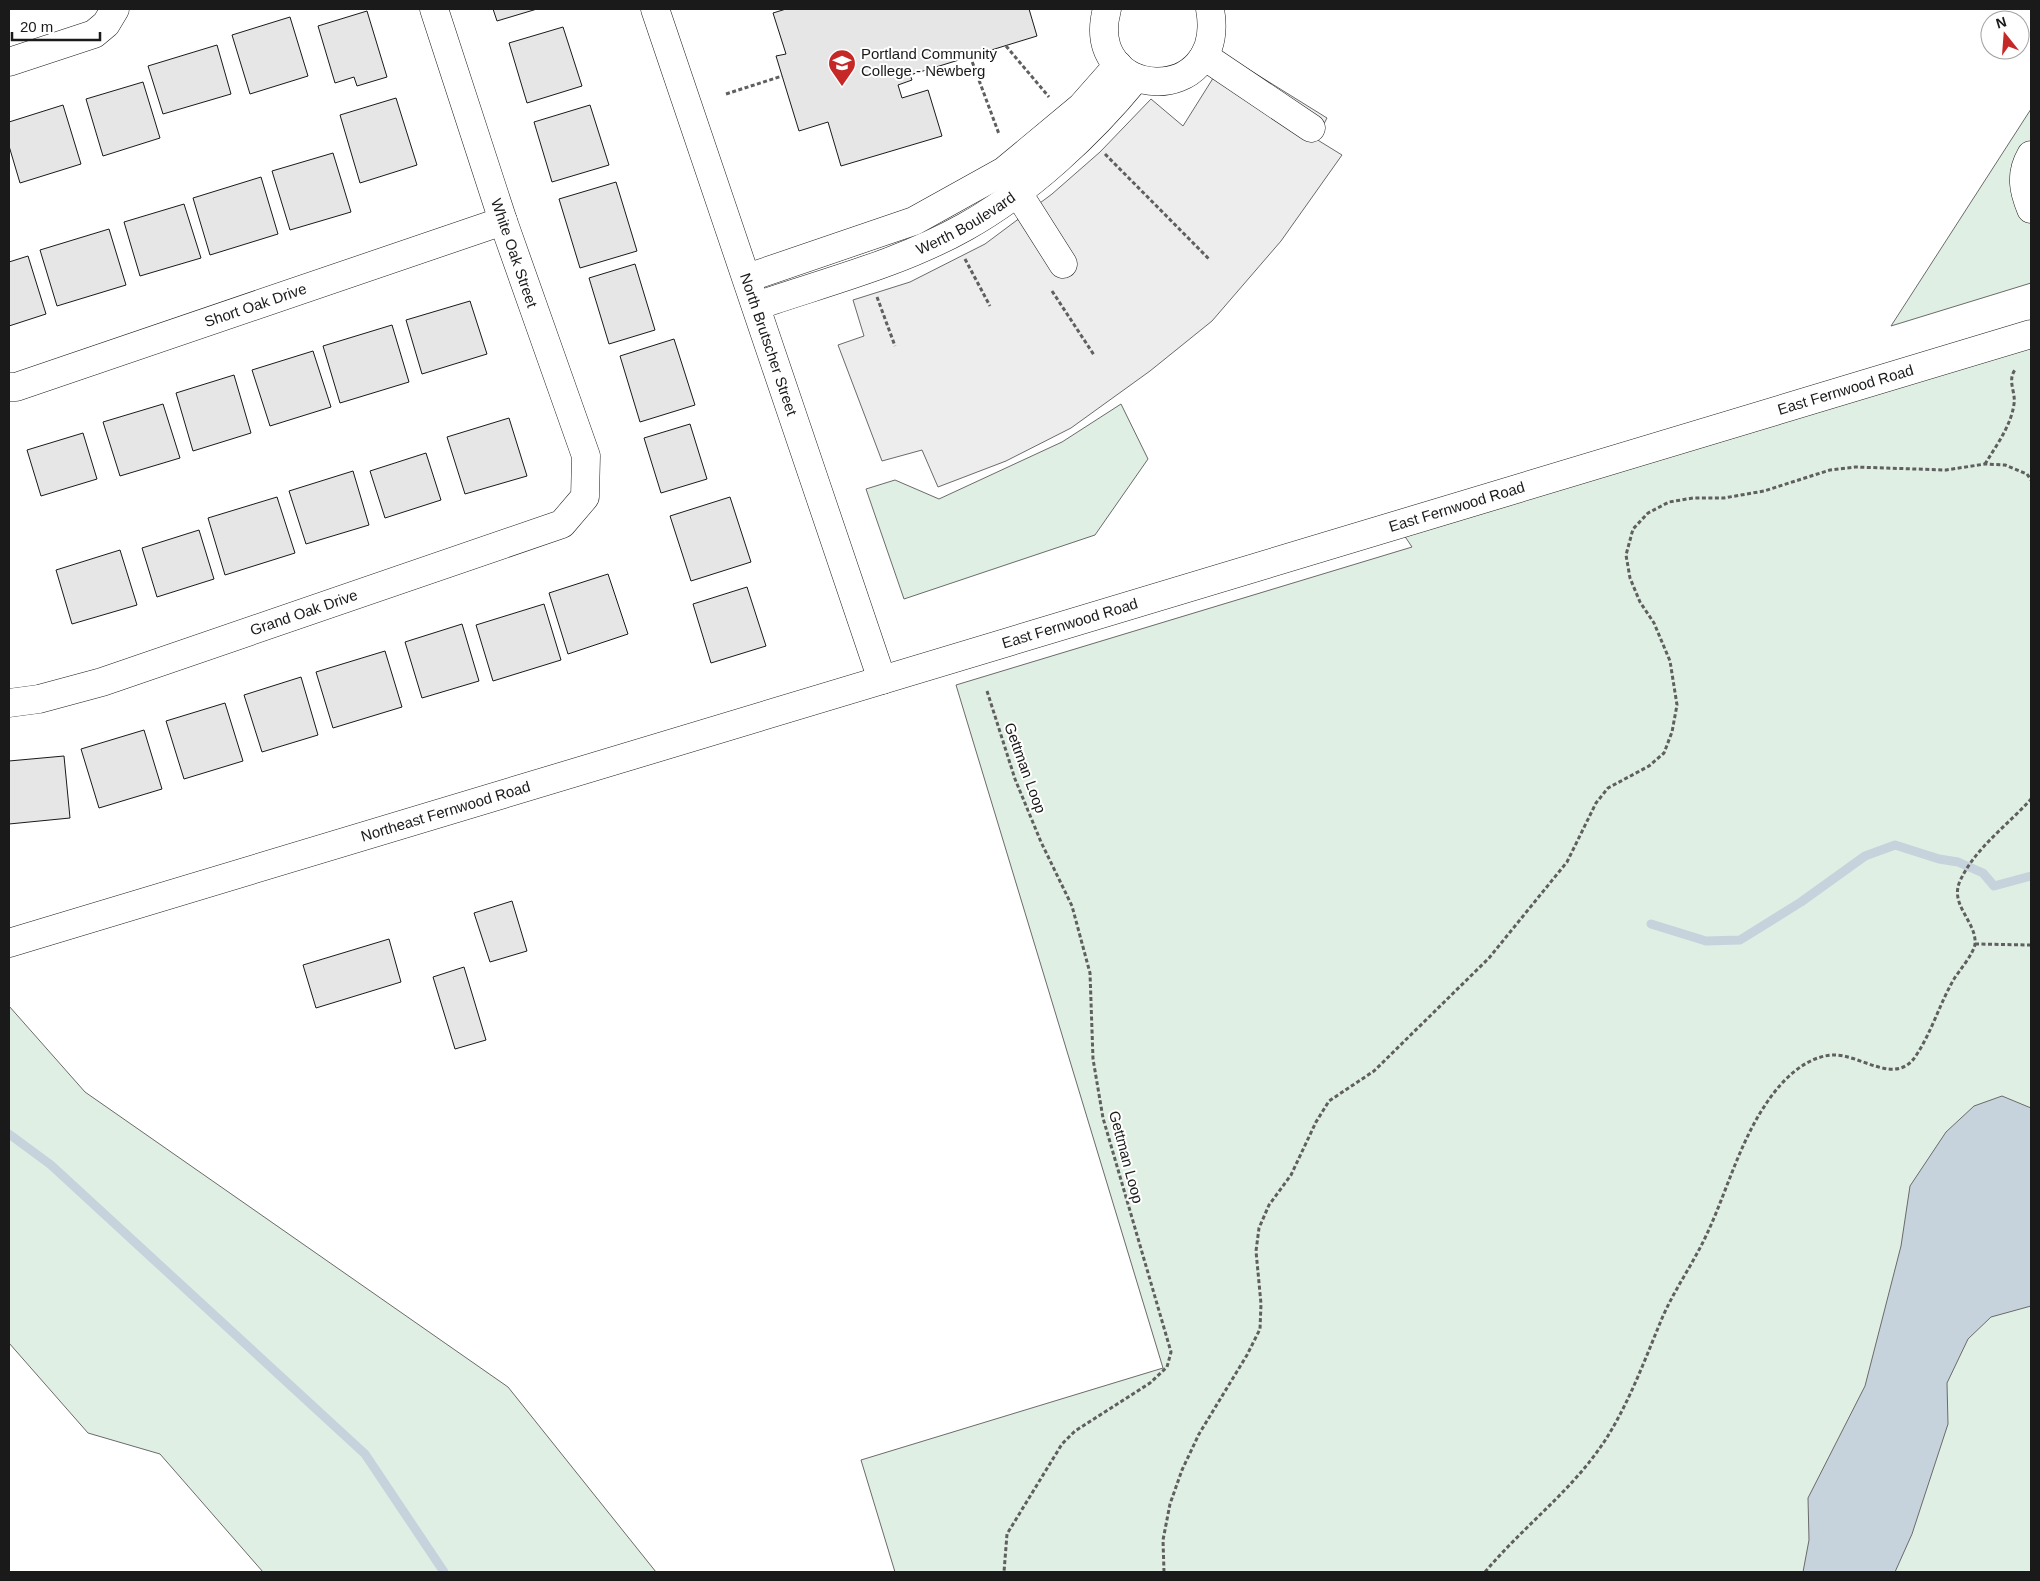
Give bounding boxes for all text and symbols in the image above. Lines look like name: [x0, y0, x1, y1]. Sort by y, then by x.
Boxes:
scale bar: [12, 10, 100, 42]
north arrow: [1980, 10, 2030, 60]
text: N: [1994, 13, 2008, 32]
text: 20 m: [20, 18, 53, 35]
place label: Portland Community College - Newberg: [861, 45, 997, 79]
school or university icon: Portland Community College - Newberg: [827, 48, 857, 87]
street label: Werth Boulevard: [913, 188, 1018, 258]
street label: White Oak Street: [488, 196, 541, 310]
street label: North Brutscher Street: [737, 271, 801, 418]
street label: Short Oak Drive: [202, 280, 309, 330]
street label: East Fernwood Road: [1775, 361, 1915, 418]
street label: East Fernwood Road: [1387, 478, 1527, 535]
street label: Grand Oak Drive: [248, 586, 360, 639]
street label: East Fernwood Road: [1000, 595, 1140, 651]
street label: Gettman Loop: [1001, 720, 1050, 815]
street label: Northeast Fernwood Road: [359, 777, 532, 845]
street label: Gettman Loop: [1106, 1109, 1147, 1205]

